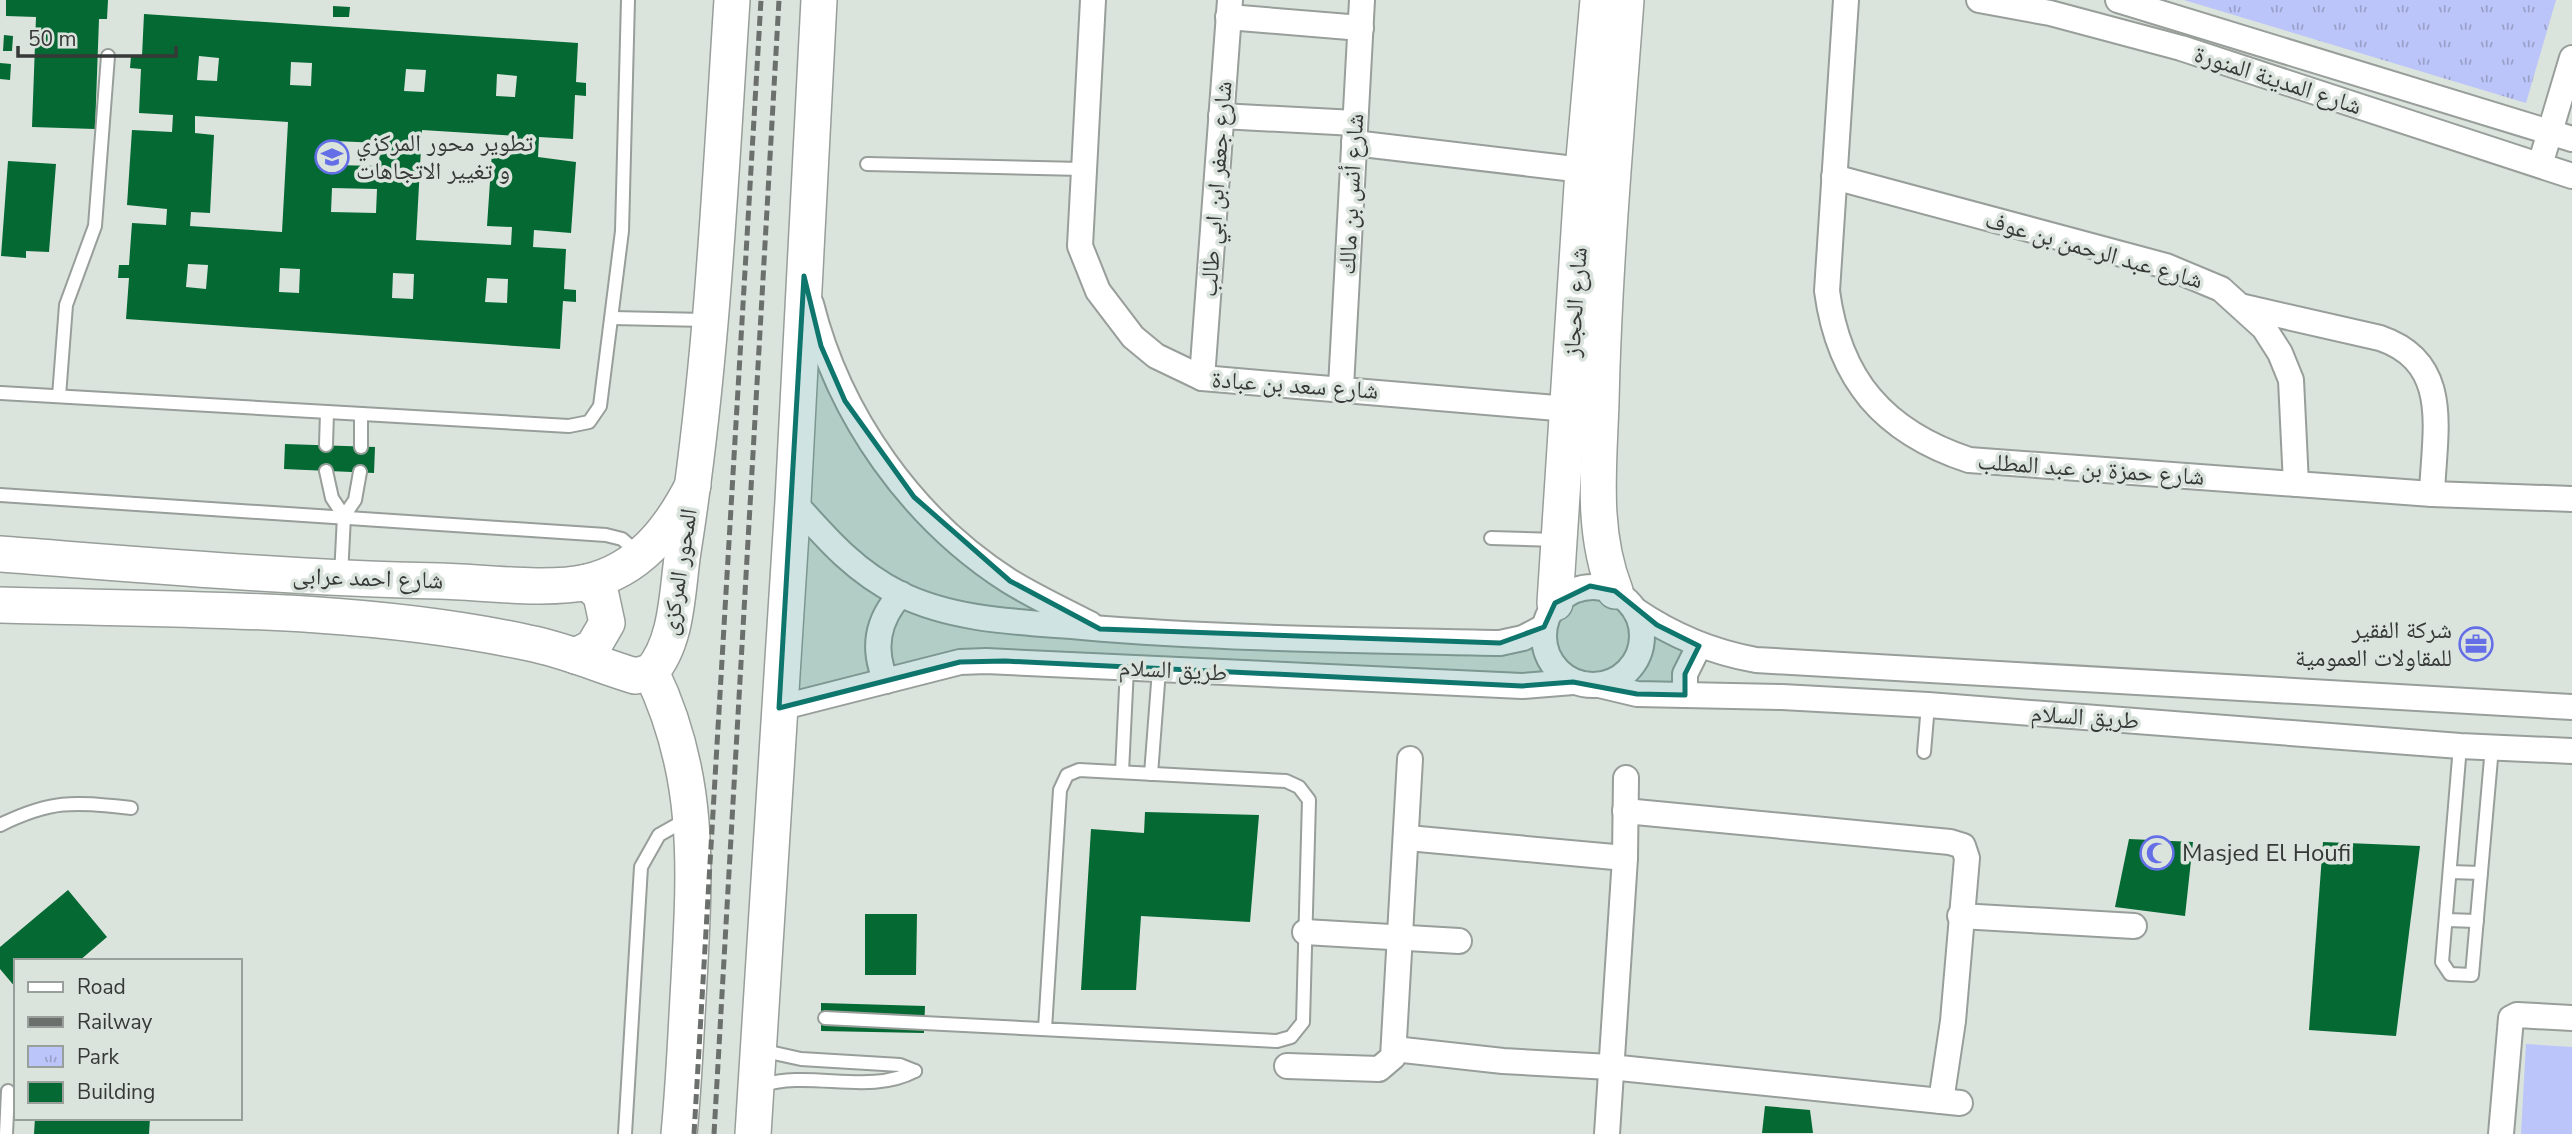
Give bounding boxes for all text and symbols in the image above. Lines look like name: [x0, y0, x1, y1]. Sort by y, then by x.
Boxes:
scale bar: [18, 14, 175, 58]
text: 50 m: [28, 25, 77, 53]
street label: شارع المدينة المنورة: [2190, 38, 2366, 122]
street label: شارع جعفر ابن ابي طالب: [1192, 80, 1243, 298]
street label: شارع أنس بن مالك: [1331, 113, 1371, 275]
place label: تطوير محور المركزي و تغيير الاتجاهات: [356, 127, 533, 187]
school or university icon: تطوير محور المركزي و تغيير الاتجاهات: [313, 138, 351, 176]
street label: شارع عبد الرحمن بن عوف: [1982, 204, 2206, 296]
street label: شارع الحجاز: [1555, 246, 1595, 359]
street label: شارع سعد بن عبادة: [1211, 363, 1379, 407]
street label: شارع حمزة بن عبد المطلب: [1976, 445, 2206, 493]
street label: المحور المركزى: [653, 506, 705, 638]
street label: شارع احمد عرابى: [292, 559, 444, 597]
place label: شركة الفقير للمقاولات العمومية: [2295, 614, 2452, 674]
office icon: شركة الفقير للمقاولات العمومية: [2457, 625, 2495, 663]
street label: طريق السلام: [1118, 651, 1228, 689]
street label: طريق السلام: [2030, 697, 2140, 737]
mosque icon: Masjed El Houfi: [2138, 834, 2176, 872]
place label: Masjed El Houfi: [2182, 837, 2351, 869]
legend: [14, 959, 242, 1120]
text: Road: [77, 973, 126, 1001]
text: Railway: [77, 1008, 152, 1036]
text: Park: [77, 1043, 119, 1071]
text: Building: [77, 1078, 155, 1106]

